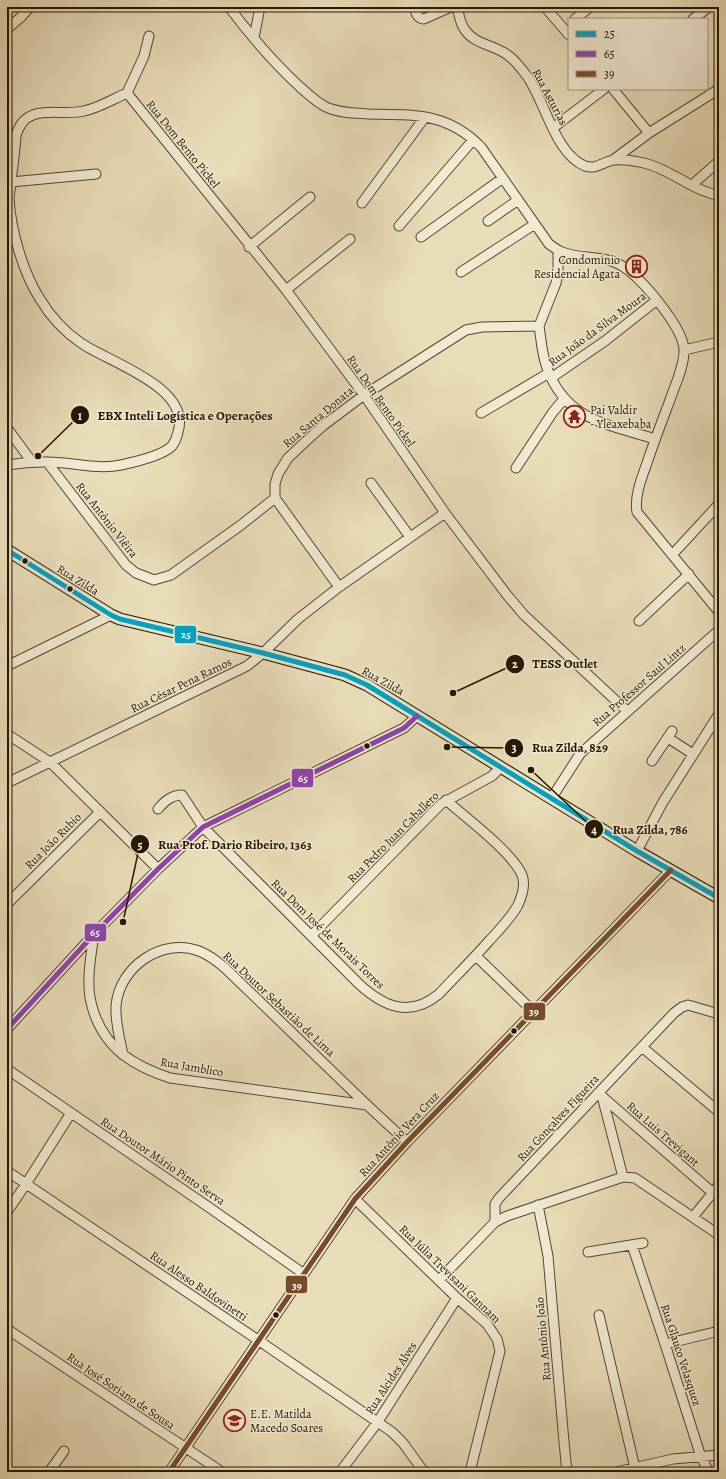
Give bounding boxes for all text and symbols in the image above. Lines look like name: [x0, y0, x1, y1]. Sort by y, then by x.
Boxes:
legend: [568, 18, 708, 90]
text: 25: [604, 26, 615, 42]
text: 65: [604, 46, 615, 62]
street label: Rua Asturias: [528, 66, 572, 128]
text: 39: [604, 66, 614, 82]
street label: Rua Dom Bento Pickel: [143, 97, 223, 191]
place label: Condomínio Residencial Agata: [534, 252, 620, 282]
building icon: Condomínio Residencial Agata: [623, 254, 649, 280]
street label: Rua João da Silva Moura: [545, 288, 649, 370]
street label: Rua Dom Bento Pickel: [343, 352, 419, 450]
street label: Rua Santa Donata: [279, 382, 357, 451]
place label: Pai Valdir - Yleaxebaba: [590, 402, 652, 432]
callout: EBX Inteli Logística e Operações: [70, 403, 281, 428]
temple icon: Pai Valdir - Yleaxebaba: [562, 404, 588, 430]
text: EBX Inteli Logística e Operações: [98, 407, 272, 424]
text: 1: [78, 408, 83, 424]
street label: Rua Antônio Viêira: [72, 479, 142, 562]
unlabelled marker: [20, 556, 30, 566]
street label: Rua Zilda: [54, 561, 102, 599]
unlabelled marker: [65, 584, 75, 594]
line badge: 25: [174, 625, 197, 644]
text: 25: [181, 627, 191, 642]
street label: Rua Professor Saul Lintz: [589, 640, 689, 730]
callout: TESS Outlet: [505, 651, 606, 676]
street label: Rua César Pena Ramos: [128, 653, 235, 717]
text: TESS Outlet: [532, 655, 598, 672]
text: 2: [512, 656, 518, 672]
street label: Rua Zilda: [359, 663, 408, 699]
callout: Rua Zilda, 829: [504, 735, 616, 760]
text: Rua Zilda, 829: [532, 739, 608, 756]
text: 3: [511, 740, 517, 756]
unlabelled marker: [362, 741, 372, 751]
line badge: 65: [291, 768, 314, 788]
text: 65: [298, 771, 308, 786]
street label: Rua Pedro Juan Caballero: [344, 788, 442, 886]
street label: Rua João Rubio: [21, 809, 85, 873]
callout: Rua Zilda, 786: [584, 817, 696, 842]
text: Rua Zilda, 786: [612, 821, 688, 838]
text: 4: [591, 822, 597, 838]
callout: Rua Prof. Dario Ribeiro, 1363: [130, 832, 320, 857]
text: Rua Prof. Dario Ribeiro, 1363: [158, 836, 312, 853]
text: 5: [137, 837, 143, 853]
street label: Rua Dom José de Morais Torres: [268, 875, 388, 993]
line badge: 65: [84, 923, 107, 942]
text: 65: [90, 925, 100, 940]
street label: Rua Doutor Sebastião de Lima: [220, 948, 339, 1061]
line badge: 39: [523, 1002, 546, 1021]
text: 39: [529, 1004, 539, 1019]
unlabelled marker: [509, 1026, 519, 1036]
street label: Rua Jamblico: [159, 1054, 225, 1080]
street label: Rua Gonçalves Figueira: [513, 1071, 603, 1165]
street label: Rua Antônio Vera Cruz: [355, 1088, 443, 1180]
street label: Rua Luis Trevigant: [623, 1098, 703, 1170]
street label: Rua Doutor Mário Pinto Serva: [98, 1113, 229, 1209]
street label: Rua Júlia Trevisani Gannam: [396, 1221, 504, 1327]
street label: Rua Alesso Baldovinetti: [147, 1247, 251, 1325]
line badge: 39: [285, 1275, 308, 1294]
text: 39: [292, 1278, 302, 1293]
street label: Rua Antônio João: [531, 1296, 555, 1382]
street label: Rua Glauco Velasquez: [657, 1302, 705, 1408]
unlabelled marker: [271, 1310, 281, 1320]
street label: Rua Alcides Alves: [362, 1338, 421, 1417]
street label: Rua José Soriano de Sousa: [64, 1349, 179, 1433]
place label: E.E. Matilda Macedo Soares: [250, 1406, 323, 1436]
school or university icon: E.E. Matilda Macedo Soares: [221, 1408, 247, 1434]

